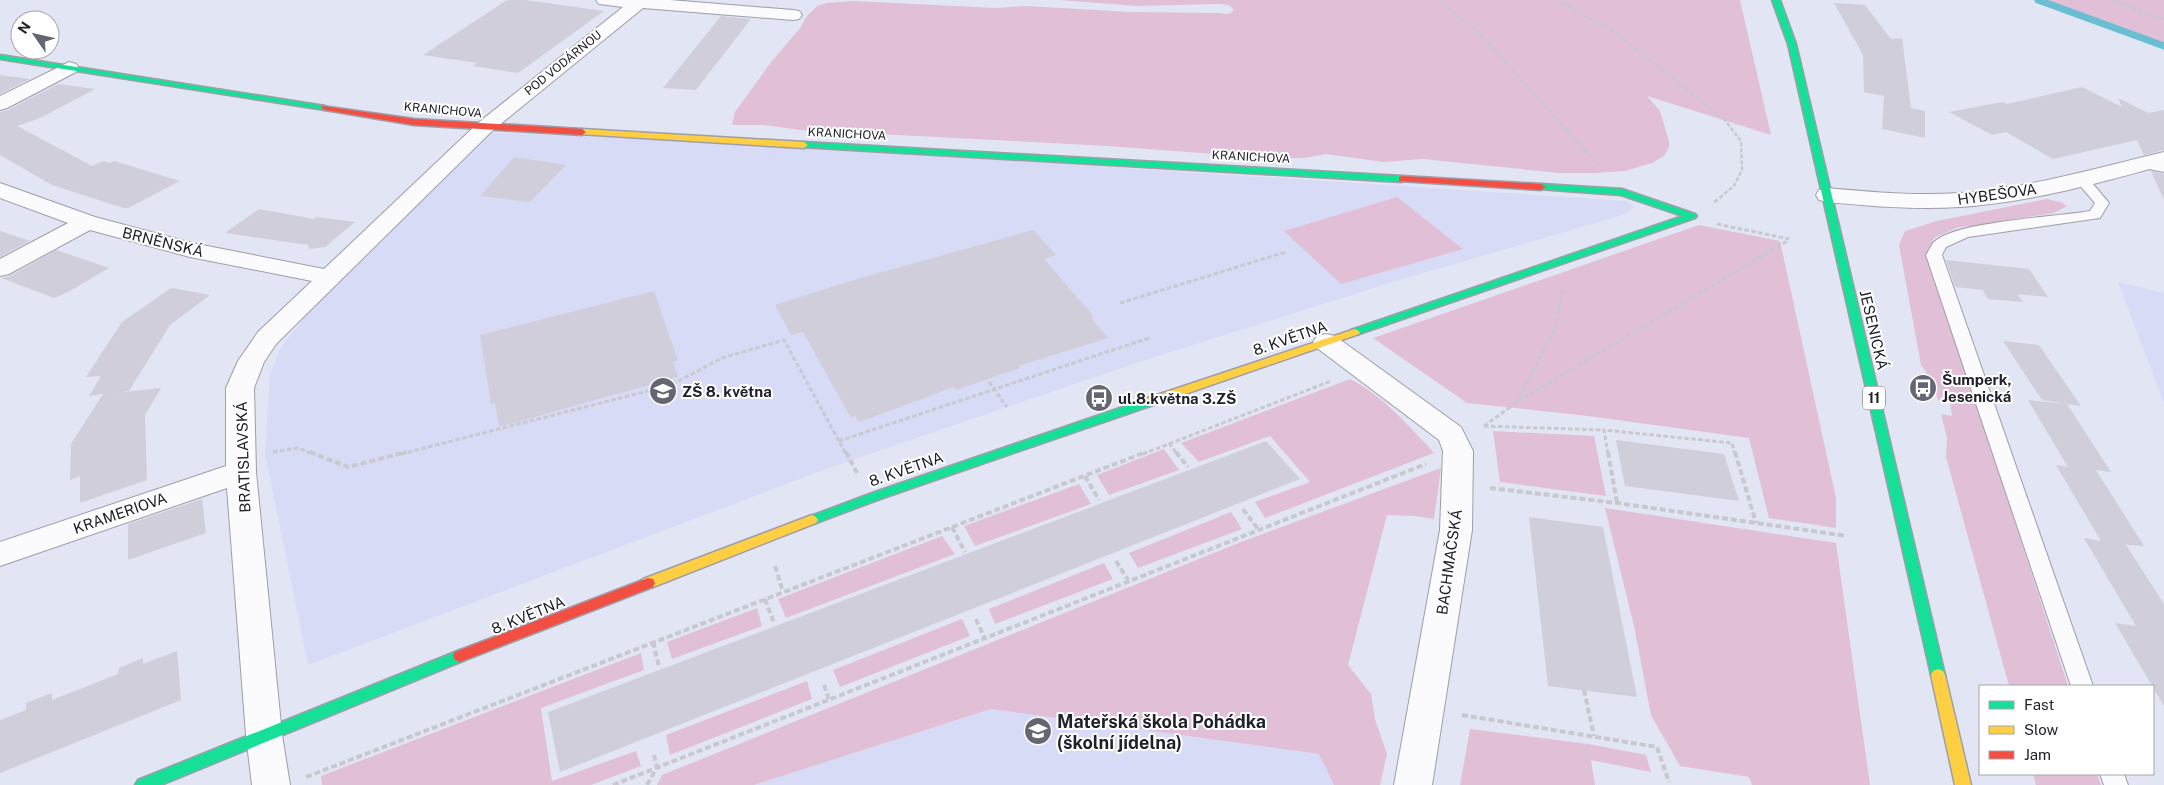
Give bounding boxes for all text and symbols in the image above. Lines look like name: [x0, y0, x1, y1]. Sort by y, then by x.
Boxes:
north arrow: [10, 10, 60, 60]
text: N: [15, 19, 34, 37]
street label: POD VODÁRNOU: [522, 28, 604, 98]
street label: KRANICHOVA: [403, 100, 483, 120]
street label: KRANICHOVA: [807, 125, 887, 143]
street label: KRANICHOVA: [1211, 148, 1291, 166]
street label: HYBEŠOVA: [1956, 180, 2038, 208]
street label: BRNĚNSKÁ: [120, 224, 206, 260]
street label: JESENICKÁ: [1857, 288, 1892, 372]
street label: 8. KVĚTNA: [1251, 317, 1330, 359]
place label: Šumperk, Jesenická: [1942, 371, 2012, 405]
bus stop icon: Šumperk, Jesenická: [1908, 373, 1938, 403]
school or university icon: ZŠ 8. května: [648, 376, 678, 406]
place label: ZŠ 8. května: [682, 383, 772, 400]
bus stop icon: ul.8.května 3.ZŠ: [1084, 383, 1114, 413]
road number: 11: [1863, 386, 1885, 409]
place label: ul.8.května 3.ZŠ: [1118, 390, 1237, 407]
street label: BRATISLAVSKÁ: [233, 401, 253, 513]
street label: 8. KVĚTNA: [867, 448, 946, 490]
street label: KRAMERIOVA: [71, 489, 169, 537]
street label: BACHMAČSKÁ: [1433, 508, 1465, 616]
street label: 8. KVĚTNA: [489, 592, 567, 637]
legend: [1979, 685, 2154, 775]
text: Fast: [2024, 696, 2054, 713]
place label: Mateřská škola Pohádka (školní jídelna): [1057, 711, 1266, 753]
school or university icon: Mateřská škola Pohádka (školní jídelna): [1023, 716, 1053, 746]
text: Slow: [2024, 721, 2059, 738]
text: Jam: [2024, 746, 2051, 763]

